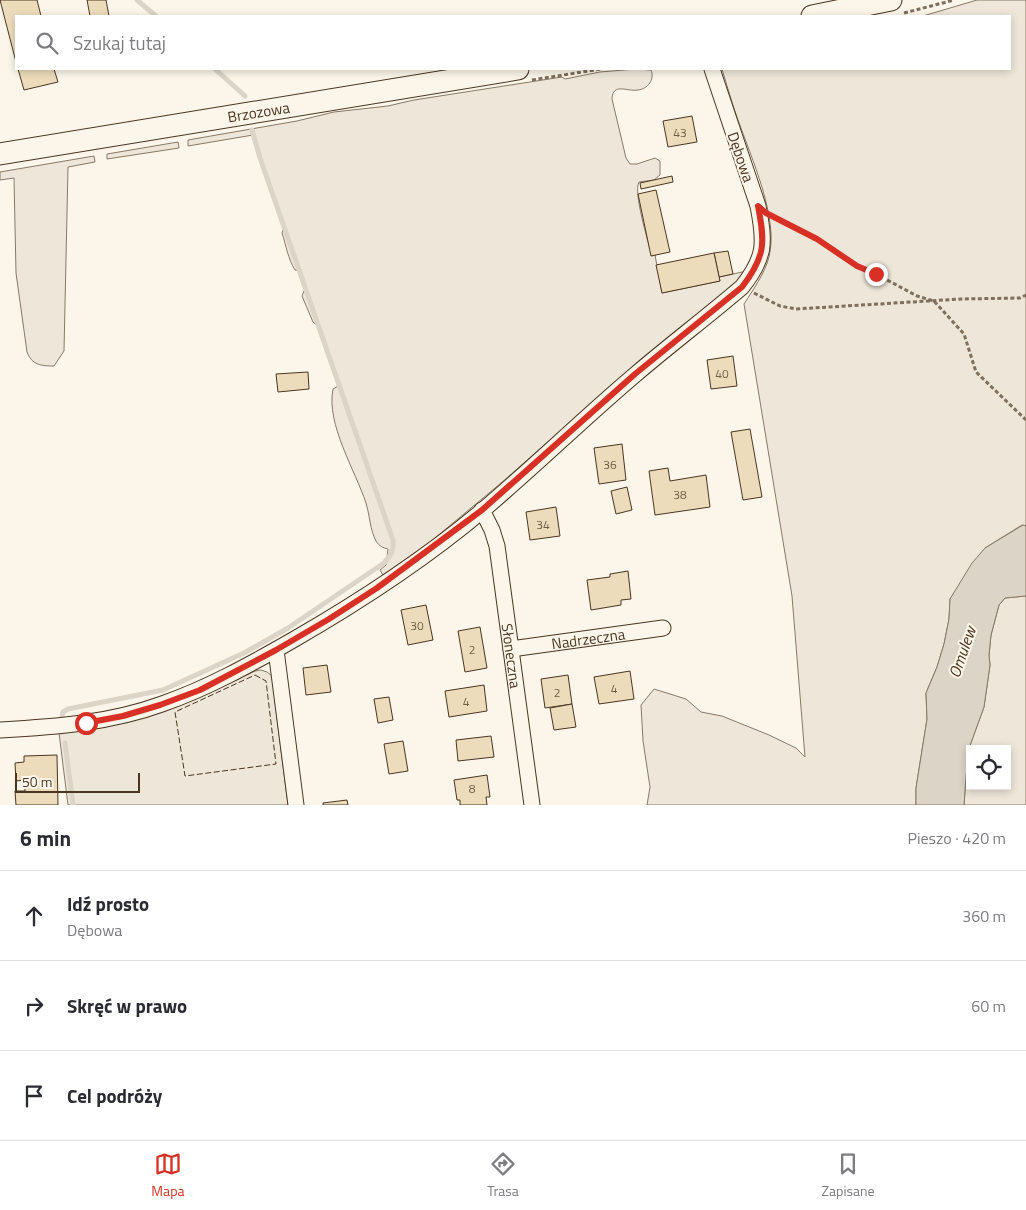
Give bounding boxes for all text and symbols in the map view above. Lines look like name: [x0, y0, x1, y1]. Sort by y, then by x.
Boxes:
search box: [15, 15, 1011, 70]
text: Szukaj tutaj: [73, 28, 166, 57]
icon: search: [33, 29, 61, 57]
street label: Brzozowa: [226, 95, 292, 128]
house number: 43: [673, 123, 687, 142]
street label: Dębowa: [722, 129, 760, 186]
route end: [865, 263, 888, 286]
house number: 40: [715, 364, 729, 383]
house number: 36: [603, 455, 617, 474]
house number: 38: [673, 485, 687, 504]
house number: 34: [536, 515, 550, 534]
house number: 30: [410, 616, 424, 635]
water label: Omulew: [942, 621, 983, 681]
street label: Słoneczna: [496, 622, 528, 690]
street label: Nadrzeczna: [550, 622, 627, 655]
house number: 2: [469, 640, 475, 659]
house number: 4: [611, 679, 618, 698]
house number: 2: [554, 683, 560, 702]
house number: 4: [463, 692, 470, 711]
route start: [75, 712, 98, 735]
map controls: [966, 745, 1011, 790]
button: locate: [966, 745, 1011, 790]
scale bar: [15, 770, 140, 793]
text: 50 m: [22, 771, 52, 792]
house number: 8: [469, 779, 476, 798]
text: 6 min: [20, 822, 71, 854]
text: Pieszo · 420 m: [908, 826, 1006, 850]
text: Idź prosto: [67, 889, 149, 918]
icon: ahead: [20, 902, 48, 930]
text: 360 m: [962, 904, 1006, 928]
text: Dębowa: [67, 918, 122, 942]
text: Skręć w prawo: [67, 991, 187, 1020]
icon: right: [20, 992, 48, 1020]
text: 60 m: [971, 994, 1006, 1018]
text: Cel podróży: [67, 1081, 162, 1110]
icon: arrive: [20, 1082, 48, 1110]
tab: Mapa: [151, 1150, 185, 1201]
tab: Trasa: [487, 1150, 519, 1201]
tab: Zapisane: [822, 1150, 875, 1201]

